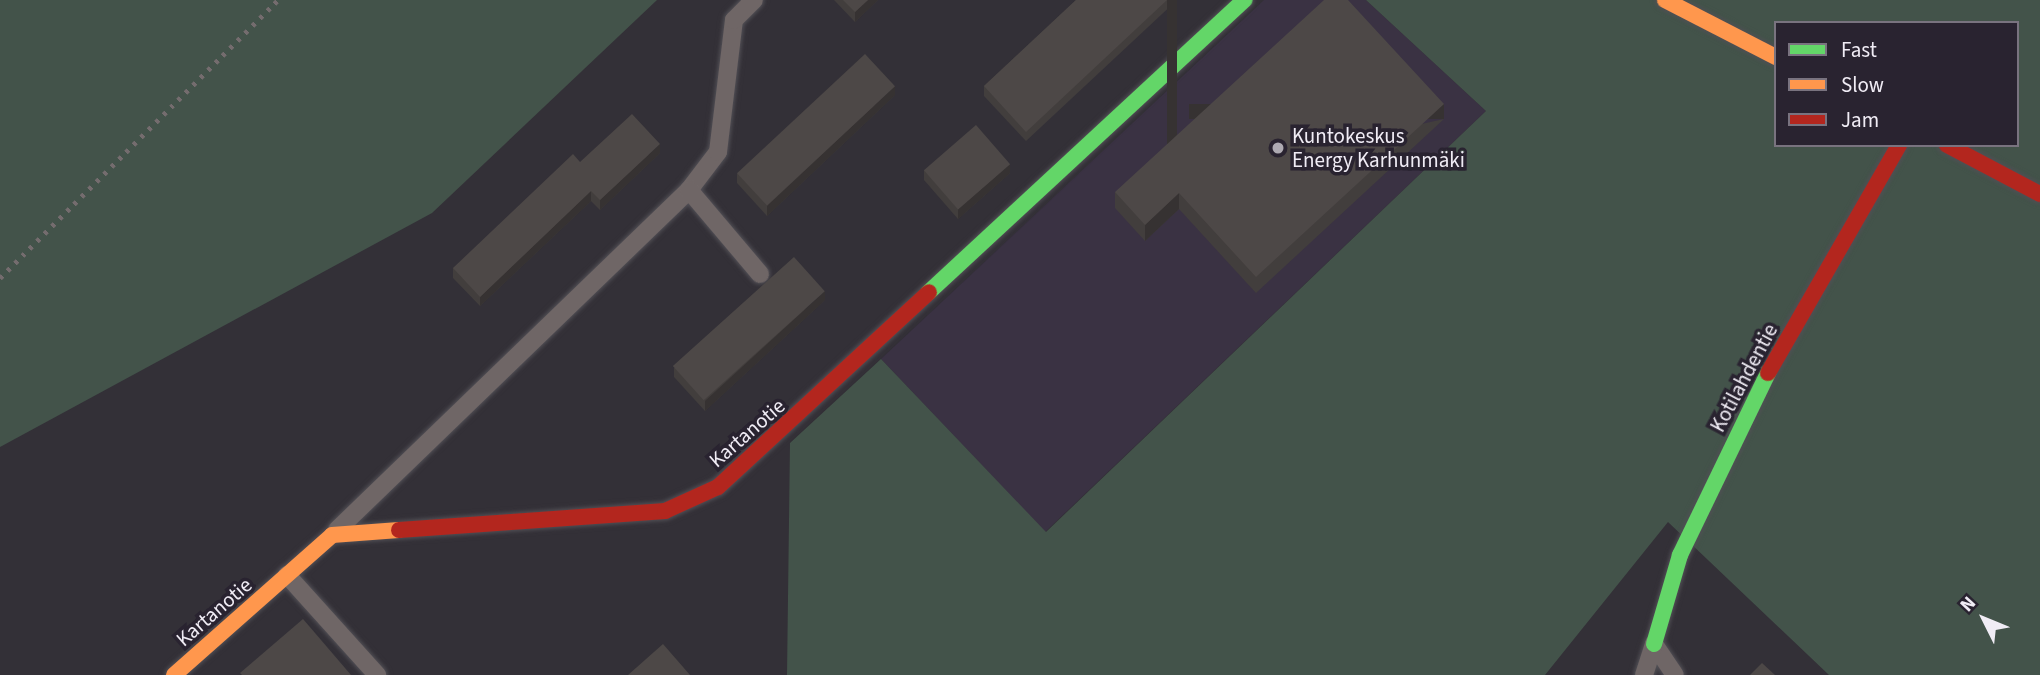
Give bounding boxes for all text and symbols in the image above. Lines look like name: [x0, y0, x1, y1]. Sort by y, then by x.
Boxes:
legend: [1774, 21, 2019, 147]
text: Fast: [1841, 35, 1877, 65]
text: Slow: [1841, 70, 1884, 100]
text: Jam: [1841, 105, 1879, 135]
place label: Kuntokeskus Energy Karhunmäki: [1292, 123, 1465, 173]
marker: Kuntokeskus Energy Karhunmäki: [1270, 140, 1286, 156]
street label: Kotilahdentie: [1705, 320, 1783, 436]
street label: Kartanotie: [704, 393, 790, 473]
street label: Kartanotie: [171, 572, 257, 652]
north arrow: [1949, 584, 2019, 654]
text: N: [1954, 591, 1982, 618]

